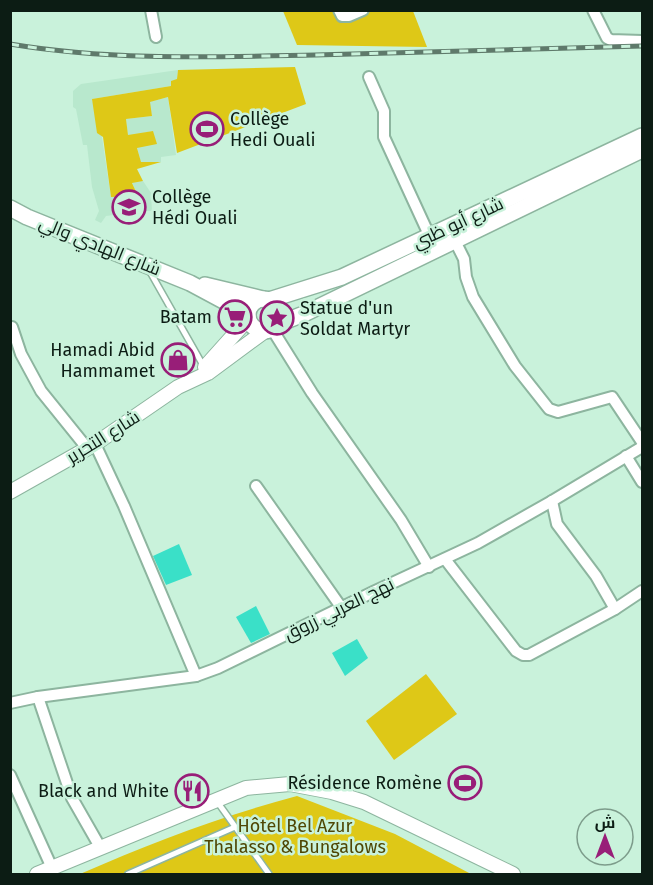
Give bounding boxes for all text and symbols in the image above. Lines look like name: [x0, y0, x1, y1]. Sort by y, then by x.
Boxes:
place label: Collège Hedi Ouali: [230, 108, 316, 151]
sports icon: Collège Hedi Ouali: [189, 111, 225, 147]
place label: Collège Hédi Ouali: [152, 186, 238, 229]
school or university icon: Collège Hédi Ouali: [111, 189, 147, 225]
street label: شارع أبو ظبي: [409, 192, 508, 256]
street label: شارع الهادي والي: [35, 212, 164, 283]
place label: Statue d'un Soldat Martyr: [300, 297, 410, 340]
supermarket icon: Batam: [217, 299, 253, 335]
place icon: Statue d'un Soldat Martyr: [259, 300, 295, 336]
place label: Batam: [160, 306, 212, 328]
place label: Hamadi Abid Hammamet: [50, 339, 155, 382]
shop icon: Hamadi Abid Hammamet: [160, 342, 196, 378]
street label: شارع التحرير: [61, 406, 144, 470]
street label: نهج العربي زروق: [280, 573, 399, 648]
sports icon: Résidence Romène: [447, 765, 483, 801]
place label: Résidence Romène: [287, 772, 442, 794]
restaurant icon: Black and White: [174, 773, 210, 809]
place label: Black and White: [38, 780, 169, 802]
north arrow: [575, 807, 635, 867]
text: ش: [595, 813, 615, 832]
park label: Hôtel Bel Azur Thalasso & Bungalows: [204, 815, 386, 858]

